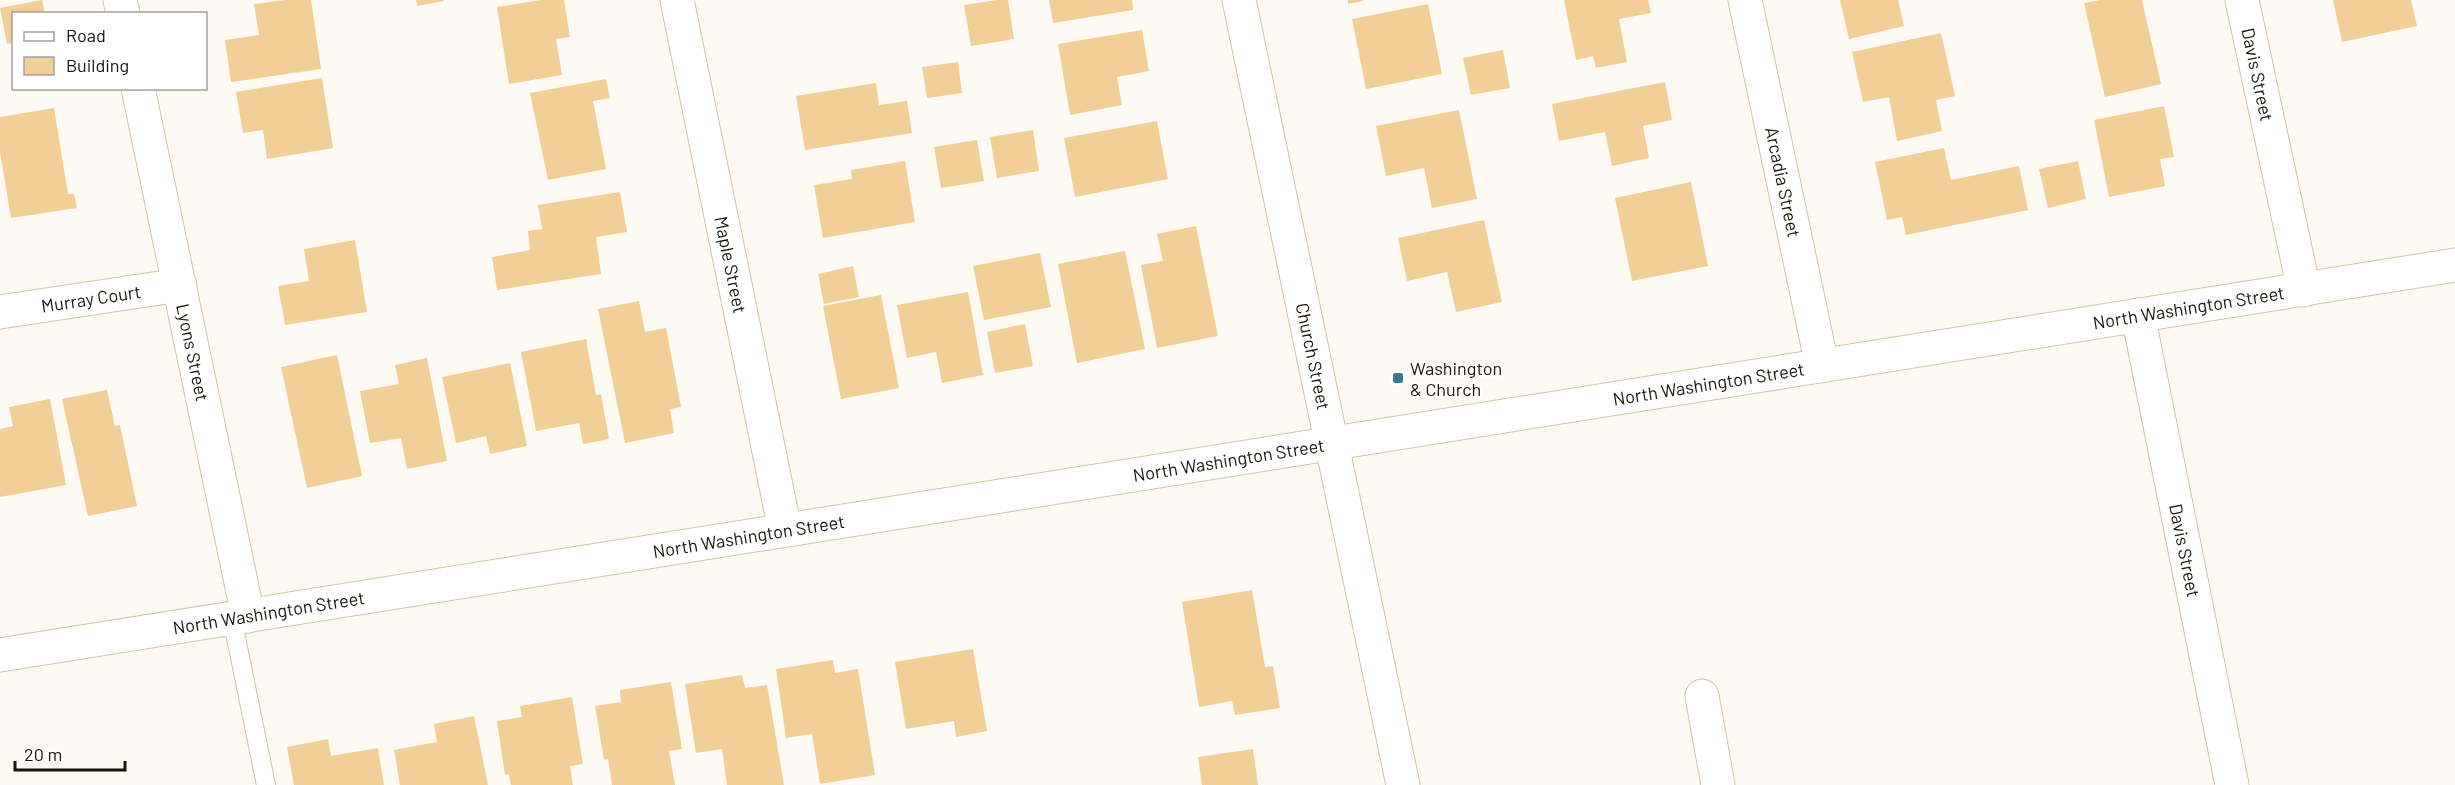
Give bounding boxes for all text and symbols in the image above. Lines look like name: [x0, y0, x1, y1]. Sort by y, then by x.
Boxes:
legend: [12, 12, 207, 90]
text: Road: [66, 24, 106, 46]
street label: Davis Street: [2237, 26, 2279, 123]
text: Building: [66, 54, 129, 76]
street label: Arcadia Street: [1761, 125, 1806, 239]
street label: Maple Street: [710, 214, 752, 315]
street label: Murray Court: [40, 280, 142, 317]
street label: North Washington Street: [2091, 281, 2286, 333]
street label: Church Street: [1292, 301, 1335, 412]
street label: Lyons Street: [172, 302, 214, 403]
place label: Washington & Church: [1410, 357, 1502, 400]
street label: North Washington Street: [1611, 358, 1806, 410]
marker: Washington & Church: [1391, 371, 1405, 385]
street label: North Washington Street: [1131, 434, 1326, 486]
street label: Davis Street: [2165, 502, 2205, 599]
street label: North Washington Street: [651, 510, 846, 562]
street label: North Washington Street: [171, 586, 366, 638]
scale bar: [15, 734, 124, 772]
text: 20 m: [24, 743, 62, 765]

